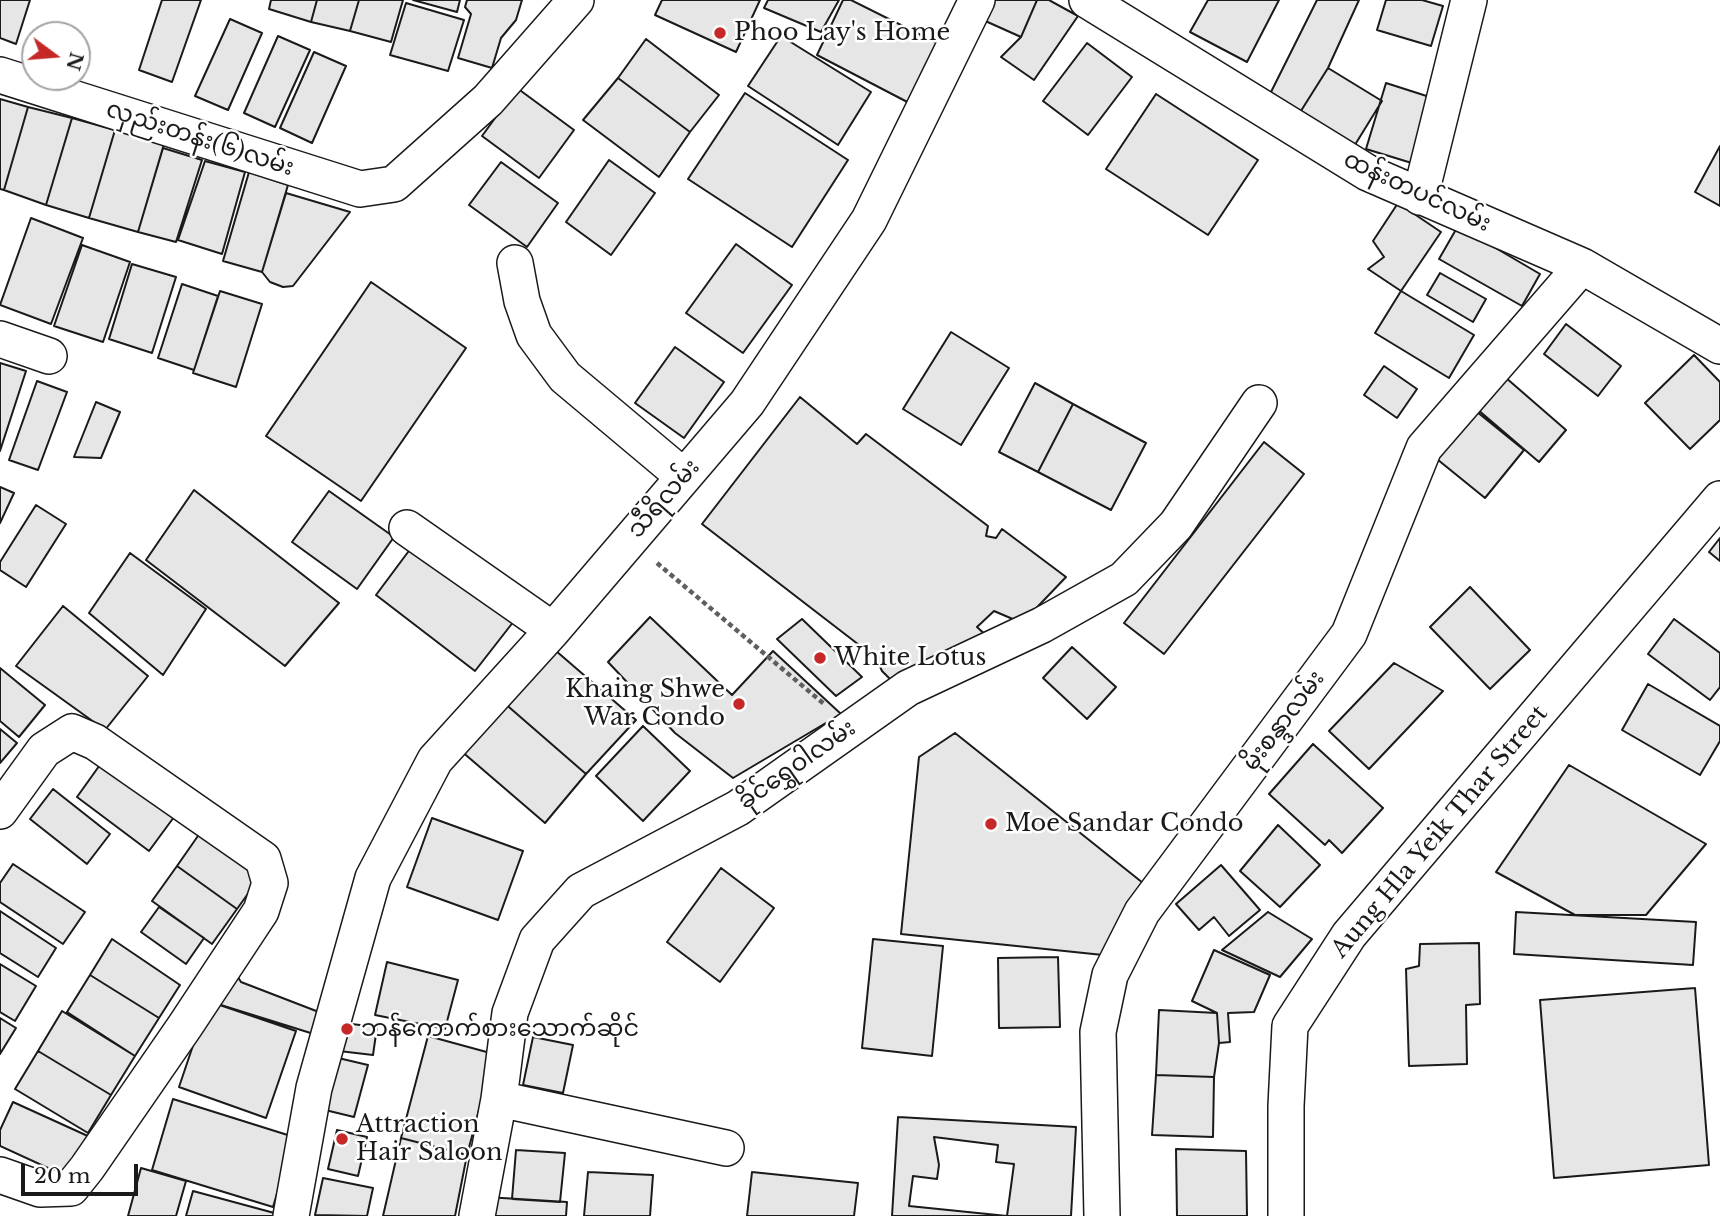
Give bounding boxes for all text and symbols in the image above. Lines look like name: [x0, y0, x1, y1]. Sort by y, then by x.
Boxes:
place label: Phoo Lay's Home: [734, 19, 950, 47]
north arrow: [21, 21, 91, 91]
marker: Phoo Lay's Home: [712, 25, 728, 41]
text: N: [61, 50, 88, 73]
street label: လှည်းတန်း(၆)လမ်း: [103, 95, 297, 183]
street label: ထန်းတပင်လမ်း: [1339, 145, 1495, 239]
street label: သီရိလမ်း: [622, 454, 706, 544]
place label: White Lotus: [834, 644, 986, 672]
marker: White Lotus: [812, 650, 828, 666]
street label: မိုးစန္ဒာလမ်း: [1237, 665, 1331, 777]
place label: Khaing Shwe War Condo: [565, 676, 725, 732]
marker: Khaing Shwe War Condo: [731, 696, 747, 712]
street label: Aung Hla Yeik Thar Street: [1326, 700, 1554, 964]
street label: ခိုင်ရွှေဝါလမ်း: [732, 714, 862, 816]
place label: Moe Sandar Condo: [1005, 810, 1243, 838]
marker: Moe Sandar Condo: [983, 816, 999, 832]
place label: ဘန်ကောက်စားသောက်ဆိုင်: [361, 1015, 639, 1043]
marker: ဘန်ကောက်စားသောက်ဆိုင်: [339, 1021, 355, 1037]
place label: Attraction Hair Saloon: [356, 1111, 503, 1167]
marker: Attraction Hair Saloon: [334, 1131, 350, 1147]
scale bar: [24, 1150, 142, 1194]
text: 20 m: [34, 1163, 91, 1189]

